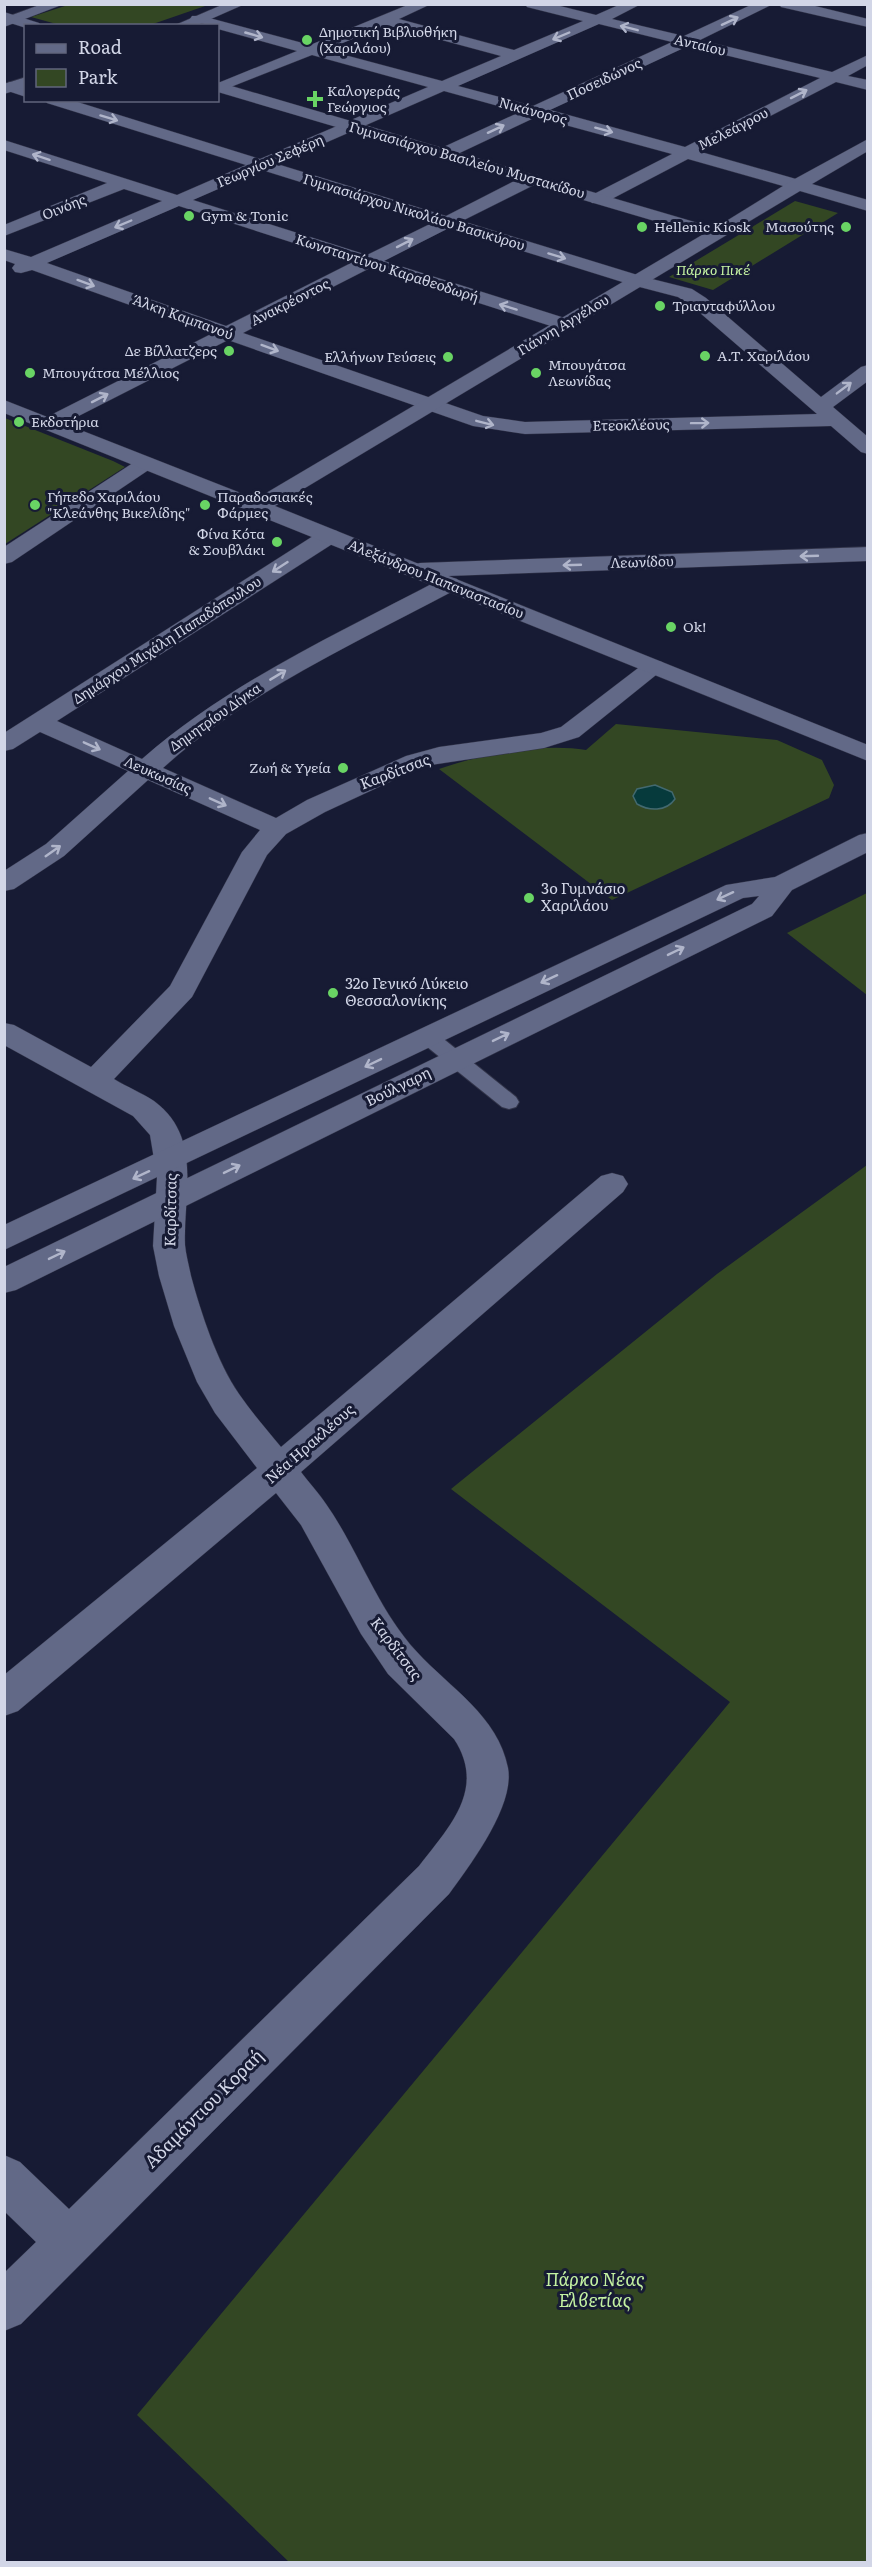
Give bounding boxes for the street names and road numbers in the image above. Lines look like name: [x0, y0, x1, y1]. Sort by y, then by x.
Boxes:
street label: Ανταίου: [672, 28, 728, 60]
street label: Ποσειδώνος: [563, 52, 644, 104]
street label: Νικάνορος: [497, 91, 570, 129]
street label: Μελεάγρου: [694, 102, 771, 154]
street label: Γυμνασιάρχου Βασιλείου Μυστακίδου: [347, 116, 588, 202]
street label: Γεωργίου Σεφέρη: [213, 129, 326, 192]
street label: Γυμνασιάρχου Νικολάου Βασικύρου: [301, 168, 528, 254]
street label: Οινόης: [39, 188, 88, 224]
street label: Κωνσταντίνου Καραθεοδωρή: [293, 228, 481, 306]
street label: Ανακρέοντος: [247, 273, 333, 330]
street label: Άλκη Καμπανού: [130, 289, 236, 344]
street label: Γιάννη Αγγέλου: [513, 289, 612, 359]
street label: Ετεοκλέους: [592, 413, 670, 435]
street label: Αλεξάνδρου Παπαναστασίου: [345, 534, 527, 623]
street label: Λεωνίδου: [610, 550, 674, 572]
street label: Δημάρχου Μιχάλη Παπαδόπουλου: [68, 571, 265, 708]
street label: Δημητρίου Δίγκα: [165, 677, 265, 755]
street label: Καρδίτσας: [356, 746, 433, 795]
street label: Λευκωσίας: [121, 750, 195, 798]
street label: Βούλγαρη: [361, 1060, 434, 1111]
street label: Καρδίτσας: [157, 1172, 182, 1247]
street label: Νέα Ηρακλέους: [259, 1397, 359, 1488]
street label: Καρδίτσας: [366, 1612, 429, 1685]
street label: Αδαμάντιου Κοραή: [137, 2042, 269, 2174]

